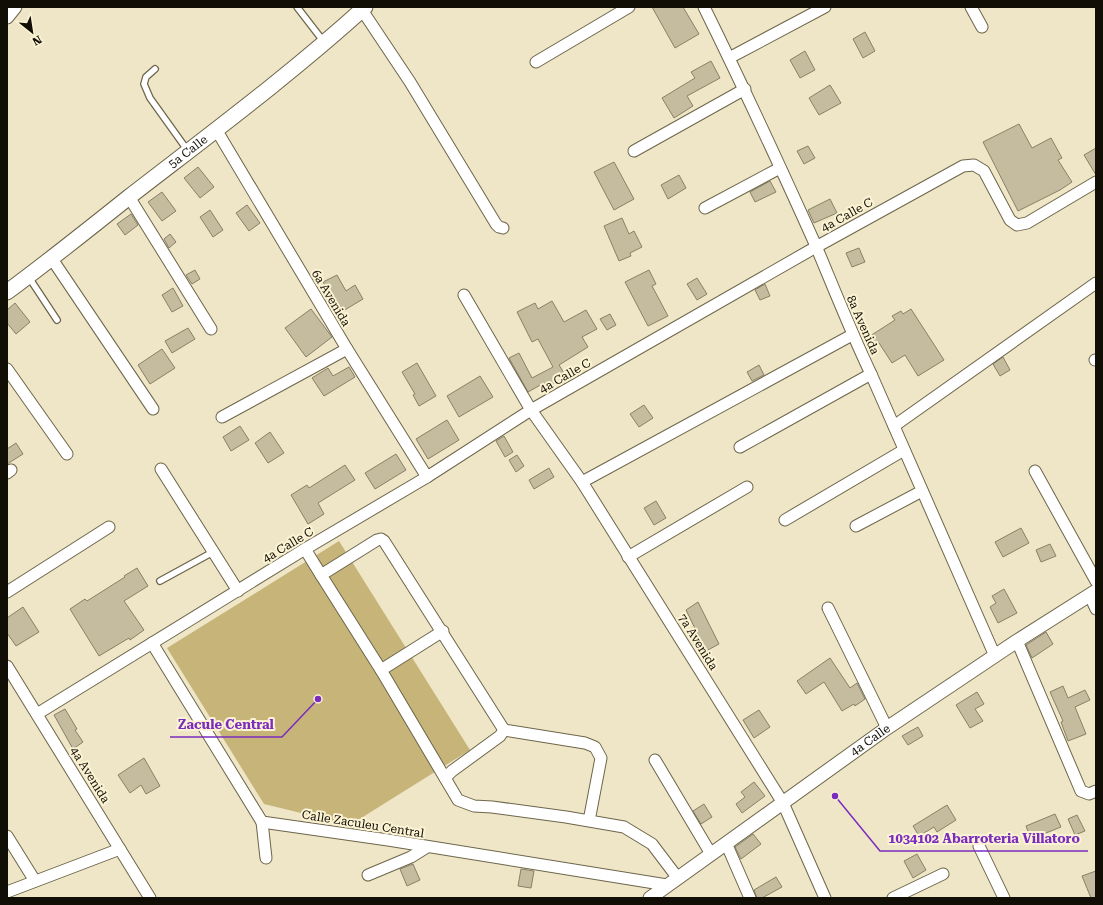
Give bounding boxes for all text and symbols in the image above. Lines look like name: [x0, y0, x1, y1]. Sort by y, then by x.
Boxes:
north arrow: [12, 12, 52, 52]
text: N: [29, 32, 44, 48]
street label: 5a Calle: [166, 132, 211, 171]
street label: 4a Calle C: [819, 195, 876, 235]
street label: 6a Avenida: [309, 267, 354, 329]
street label: 8a Avenida: [844, 293, 882, 357]
street label: 4a Calle C: [537, 355, 594, 396]
street label: 4a Calle C: [260, 524, 316, 566]
street label: 7a Avenida: [675, 611, 721, 673]
callout: Zacule Central: [170, 712, 282, 737]
text: Zacule Central: [178, 717, 275, 732]
street label: 4a Calle: [848, 721, 893, 759]
street label: 4a Avenida: [67, 744, 113, 806]
street label: Calle Zaculeu Central: [301, 807, 425, 841]
callout: 1034102 Abarroteria Villatoro: [880, 826, 1088, 851]
text: 1034102 Abarroteria Villatoro: [888, 831, 1080, 846]

